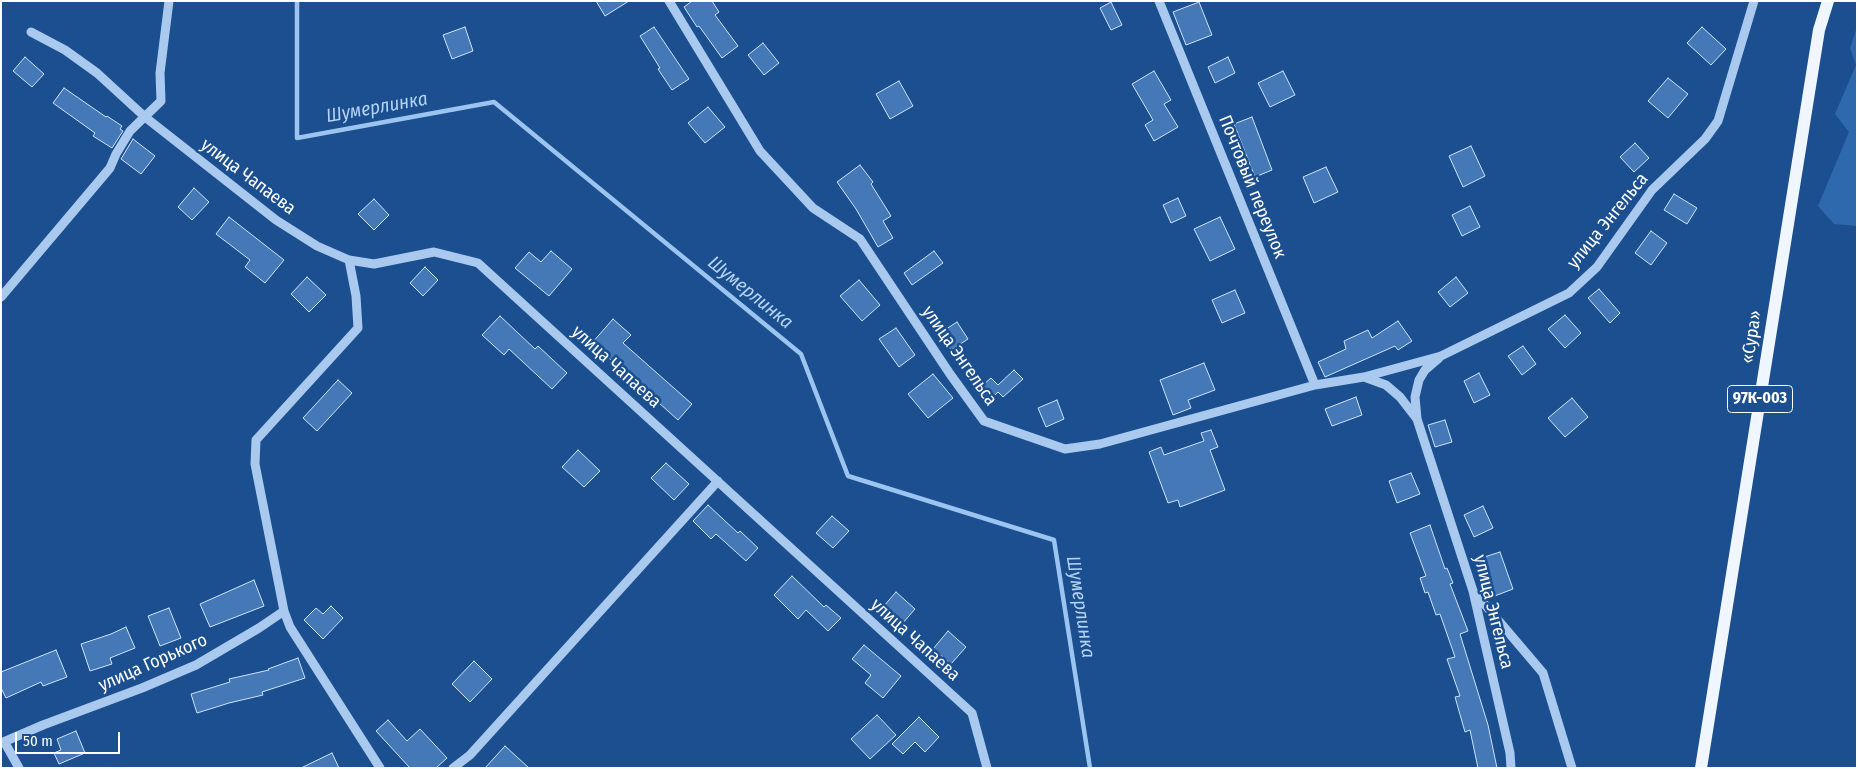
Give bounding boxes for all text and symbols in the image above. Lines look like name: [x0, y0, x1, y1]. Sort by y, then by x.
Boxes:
water label: Шумерлинка: [324, 88, 430, 128]
street label: Почтовый переулок: [1213, 112, 1291, 262]
street label: улица Чапаева: [196, 134, 300, 220]
street label: улица Энгельса: [1563, 169, 1653, 273]
water label: Шумерлинка: [703, 252, 797, 334]
street label: улица Энгельса: [917, 302, 1001, 410]
street label: «Сура»: [1737, 309, 1767, 365]
street label: улица Чапаева: [567, 321, 665, 413]
road number: 97К-003: [1728, 386, 1792, 412]
street label: улица Энгельса: [1468, 553, 1518, 671]
water label: Шумерлинка: [1061, 554, 1099, 660]
street label: улица Чапаева: [866, 594, 964, 686]
street label: улица Горького: [95, 629, 211, 697]
scale bar: [18, 722, 122, 754]
text: 50 m: [23, 732, 53, 750]

